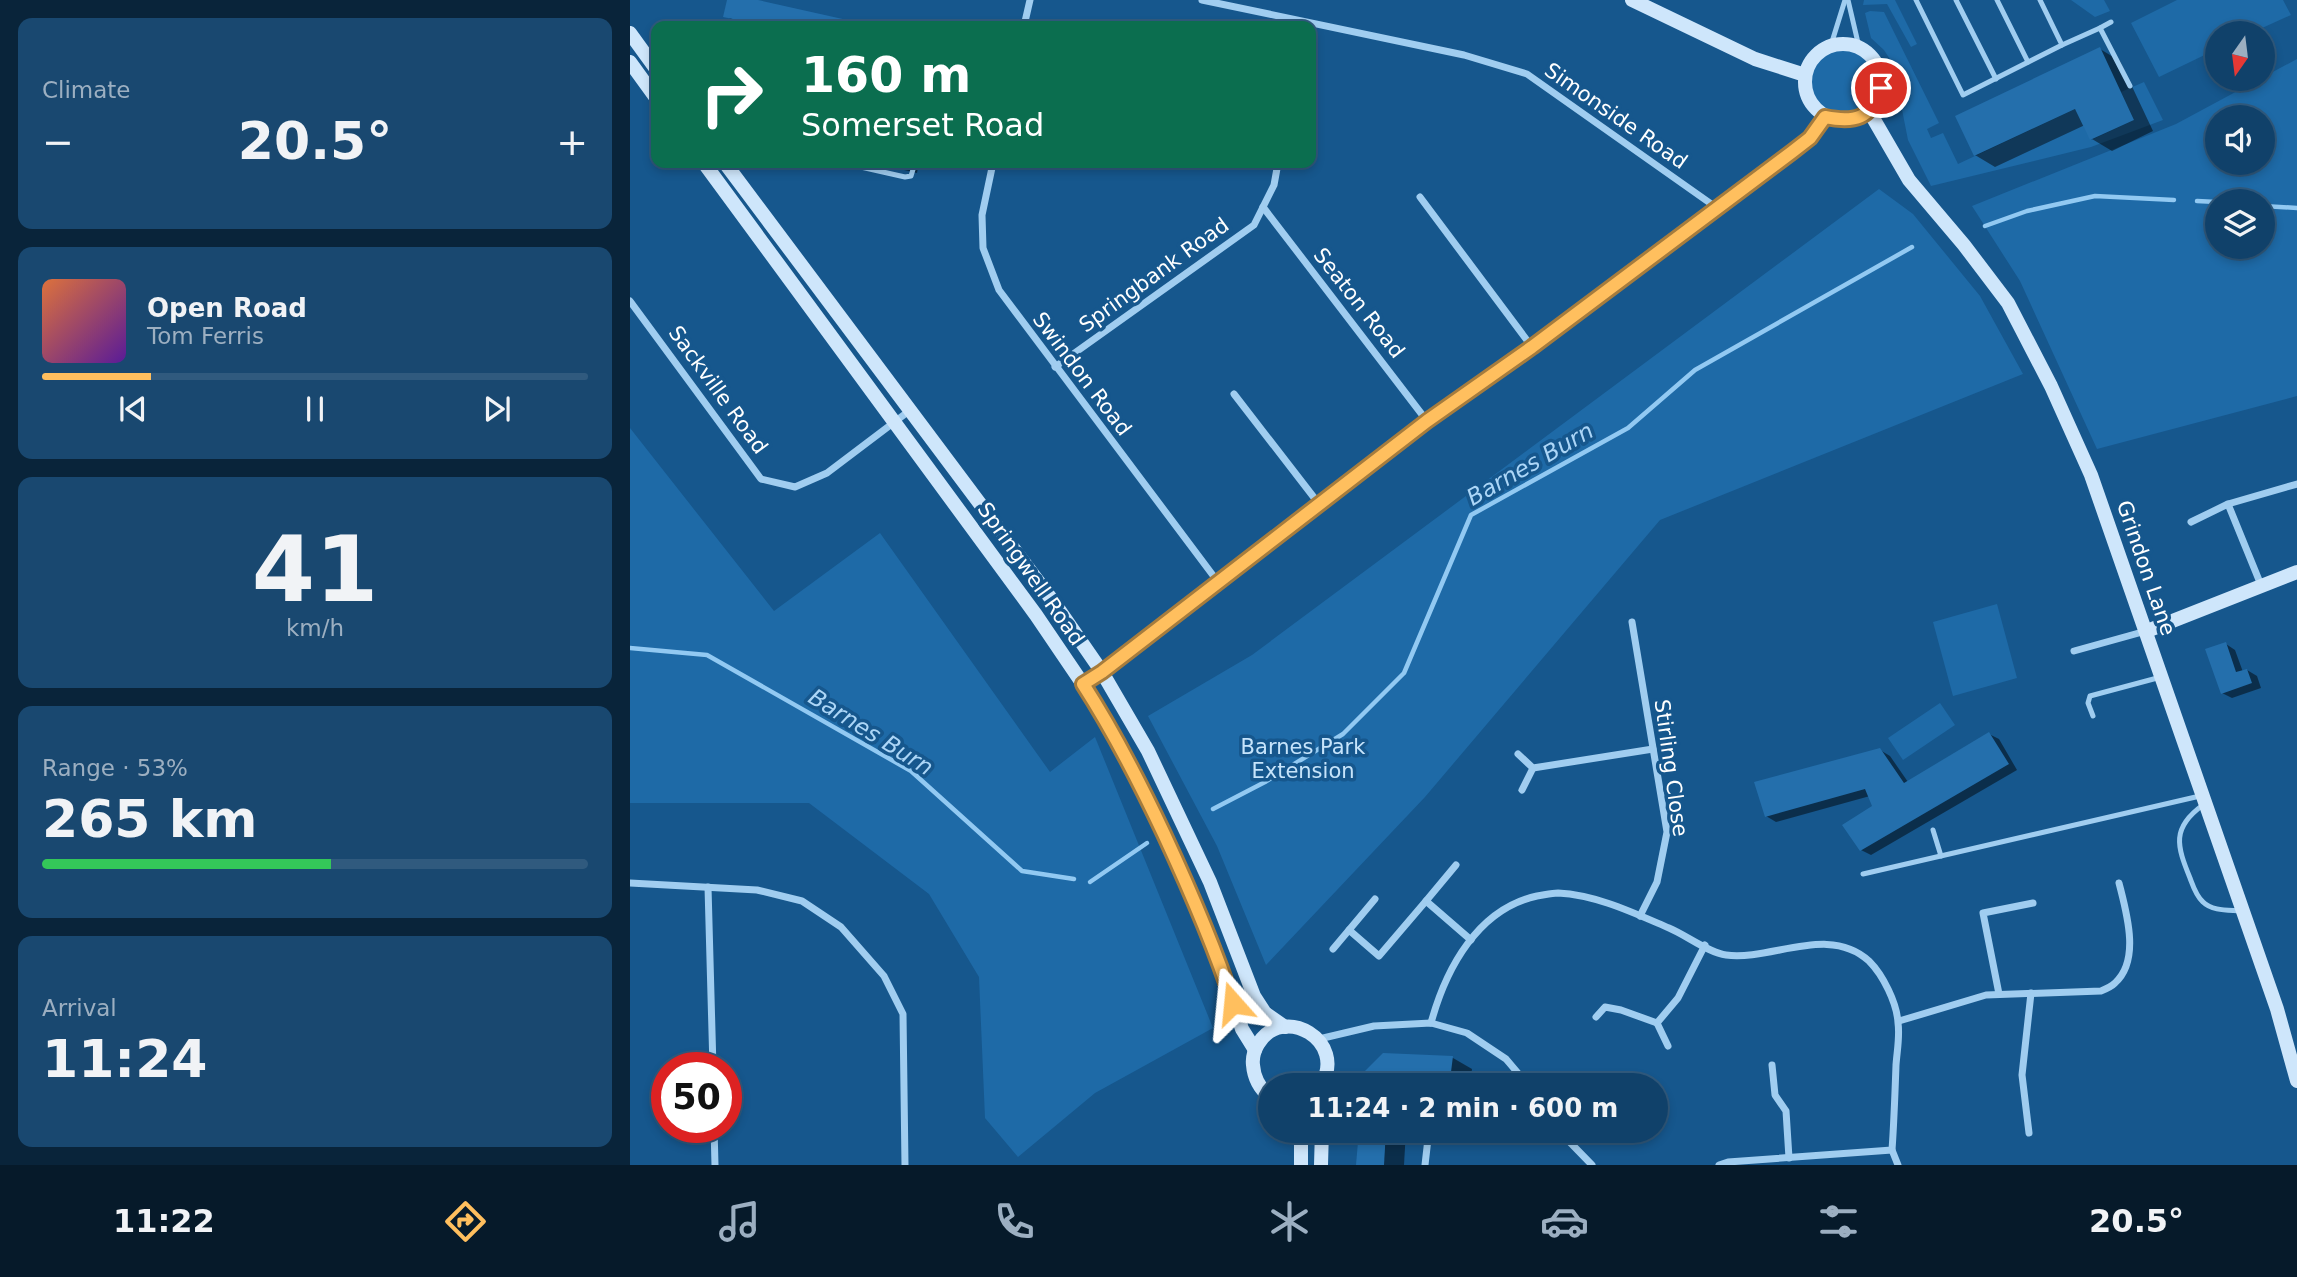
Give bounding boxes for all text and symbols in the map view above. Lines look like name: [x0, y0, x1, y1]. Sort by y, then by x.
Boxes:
north arrow: [2205, 21, 2275, 91]
map controls: [2205, 21, 2275, 259]
text: 160 m: [801, 47, 971, 104]
icon: right: [686, 49, 777, 140]
street label: Simonside Road: [1540, 58, 1692, 174]
pin: [1851, 58, 1911, 118]
icon: arrive: [1862, 69, 1900, 107]
text: Climate: [42, 77, 131, 103]
button: sound: [2205, 105, 2275, 175]
text: Somerset Road: [801, 106, 1044, 144]
text: 20.5°: [238, 111, 392, 171]
text: −: [42, 120, 74, 164]
text: +: [556, 120, 588, 164]
button: layers: [2205, 189, 2275, 259]
street label: Springbank Road: [1075, 213, 1233, 337]
street label: Seaton Road: [1309, 243, 1409, 363]
text: Open Road: [147, 293, 307, 323]
street label: Swindon Road: [1028, 307, 1136, 441]
street label: Sackville Road: [664, 321, 772, 459]
text: Tom Ferris: [147, 323, 264, 349]
icon: previous: [114, 390, 152, 428]
icon: pause: [296, 390, 334, 428]
icon: next: [478, 390, 516, 428]
water label: Barnes Burn: [1462, 417, 1598, 511]
street label: Grindon Lane: [2112, 497, 2180, 639]
street label: Springwell Road: [973, 498, 1089, 650]
text: 41: [252, 517, 378, 622]
text: km/h: [286, 615, 344, 641]
water label: Barnes Burn: [804, 683, 938, 781]
street label: Stirling Close: [1649, 698, 1693, 838]
park label: Barnes Park Extension: [1241, 735, 1366, 783]
text: Range · 53%: [42, 755, 188, 781]
text: 265 km: [42, 789, 257, 849]
position arrow: [1196, 966, 1270, 1040]
text: Arrival: [42, 995, 117, 1021]
text: 11:24: [42, 1029, 208, 1089]
speed limit sign: 50: [651, 1052, 742, 1143]
text: 11:24 · 2 min · 600 m: [1308, 1093, 1618, 1123]
icon: directions: [441, 1197, 490, 1246]
icon: music: [715, 1197, 764, 1246]
icon: phone: [990, 1197, 1039, 1246]
icon: climate: [1265, 1197, 1314, 1246]
icon: car: [1540, 1197, 1589, 1246]
icon: filters: [1814, 1197, 1863, 1246]
text: 11:22: [113, 1202, 215, 1240]
text: 20.5°: [2089, 1202, 2184, 1240]

